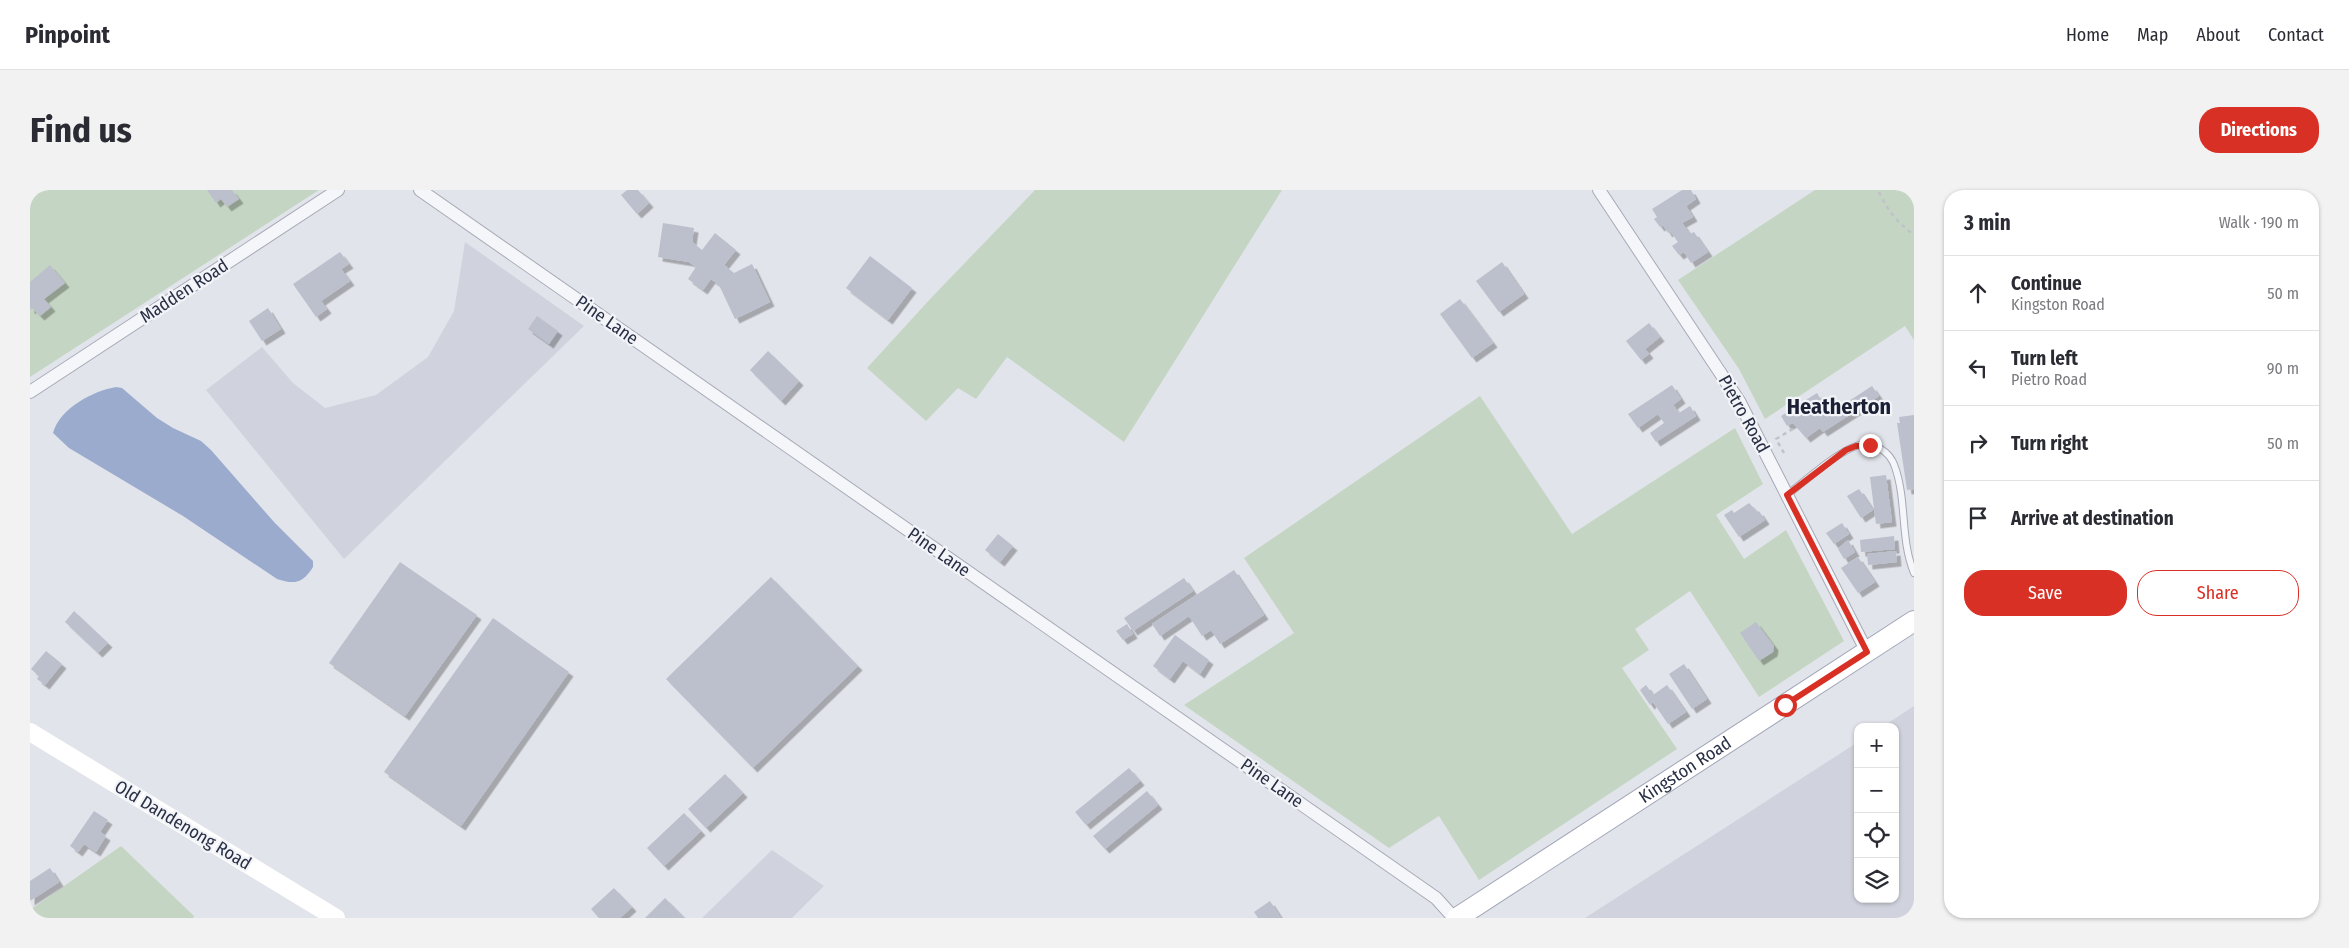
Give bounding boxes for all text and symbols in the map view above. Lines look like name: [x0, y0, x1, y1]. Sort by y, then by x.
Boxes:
text: Pinpoint: [25, 21, 110, 49]
text: Home: [2066, 24, 2109, 46]
text: Map: [2137, 24, 2168, 46]
text: About: [2196, 24, 2240, 46]
text: Contact: [2268, 24, 2324, 46]
button: Directions: [2199, 107, 2319, 153]
text: Find us: [30, 109, 132, 151]
text: 3 min: [1964, 210, 2011, 236]
text: Walk · 190 m: [2219, 213, 2299, 232]
street label: Madden Road: [136, 254, 232, 328]
text: Continue: [2011, 272, 2082, 295]
icon: ahead: [1964, 279, 1992, 307]
text: 50 m: [2267, 284, 2299, 303]
street label: Pine Lane: [571, 290, 643, 350]
text: Kingston Road: [2011, 295, 2105, 314]
text: Turn left: [2011, 347, 2078, 370]
icon: left: [1964, 354, 1992, 382]
text: 90 m: [2267, 359, 2299, 378]
text: Pietro Road: [2011, 370, 2087, 389]
street label: Pietro Road: [1714, 371, 1774, 457]
district label: Heatherton: [1787, 393, 1891, 420]
icon: right: [1964, 429, 1992, 457]
text: Turn right: [2011, 432, 2088, 455]
route end: [1859, 434, 1882, 457]
text: 50 m: [2267, 434, 2299, 453]
icon: arrive: [1964, 504, 1992, 532]
text: Arrive at destination: [2011, 507, 2174, 530]
street label: Pine Lane: [903, 522, 975, 582]
button: Save: [1964, 570, 2127, 616]
button: Share: [2137, 570, 2299, 616]
route start: [1774, 694, 1797, 717]
map controls: [1854, 723, 1899, 903]
button: +: [1854, 723, 1899, 768]
street label: Kingston Road: [1635, 732, 1735, 808]
street label: Pine Lane: [1236, 753, 1308, 813]
button: −: [1854, 768, 1899, 813]
street label: Old Dandenong Road: [111, 776, 255, 874]
button: locate: [1854, 813, 1899, 858]
button: layers: [1854, 858, 1899, 903]

